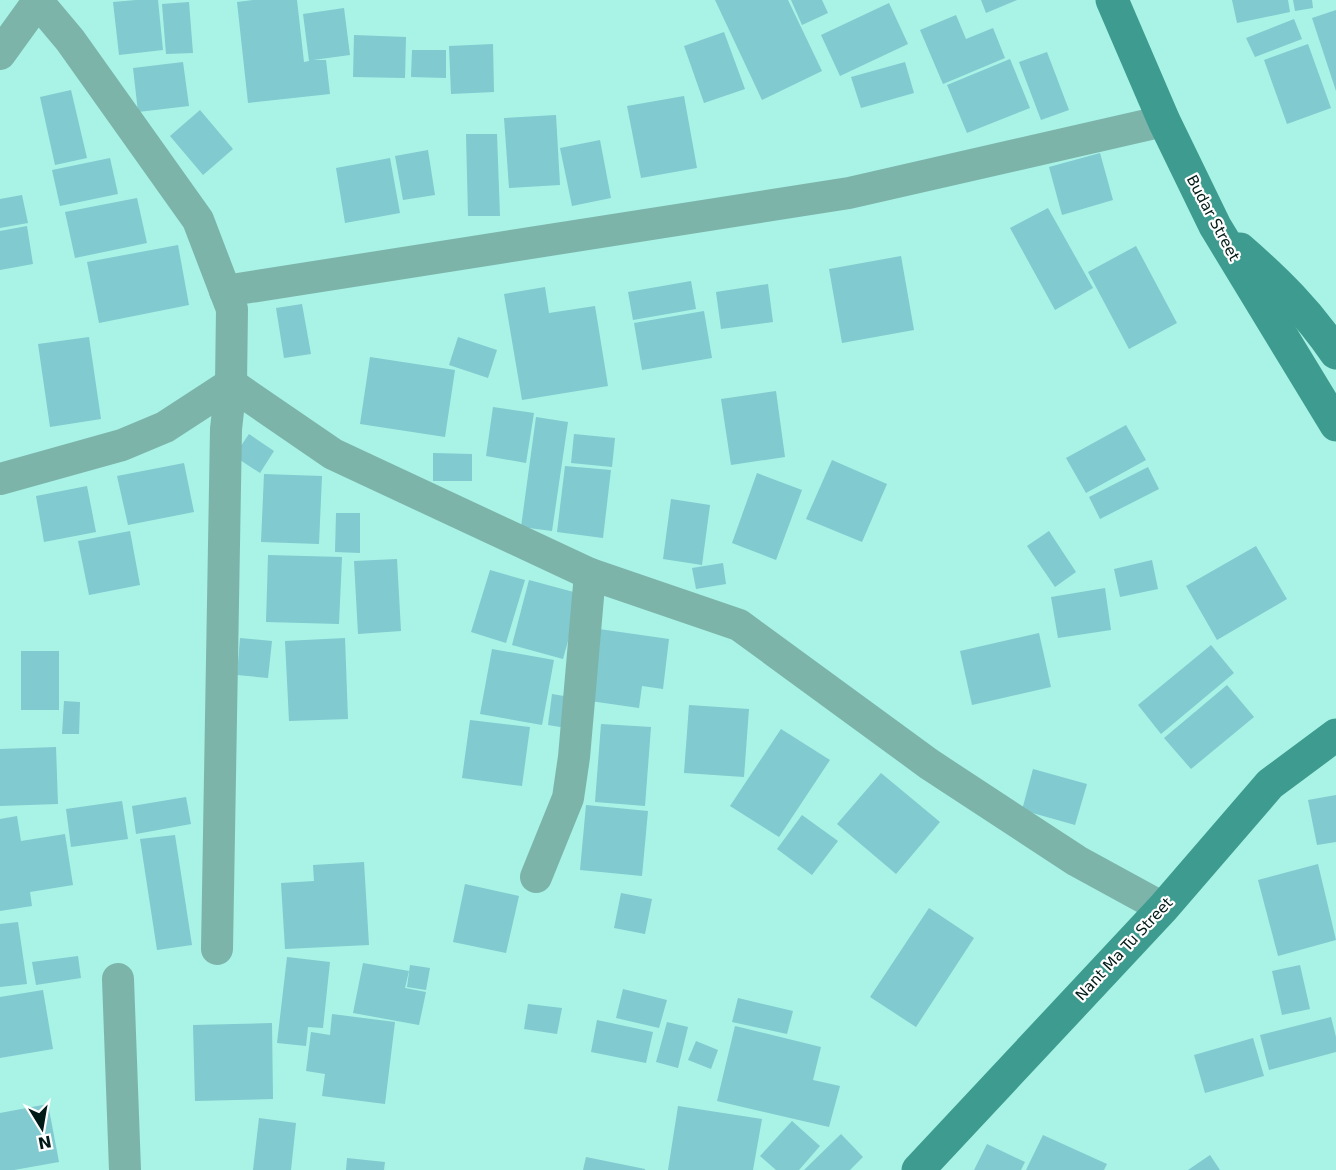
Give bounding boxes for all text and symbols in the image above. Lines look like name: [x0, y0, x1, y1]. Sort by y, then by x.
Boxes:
street label: Budar Street: [1183, 172, 1243, 264]
street label: Nant Ma Tu Street: [1072, 894, 1176, 1004]
north arrow: [12, 1098, 72, 1158]
text: N: [36, 1132, 53, 1153]

